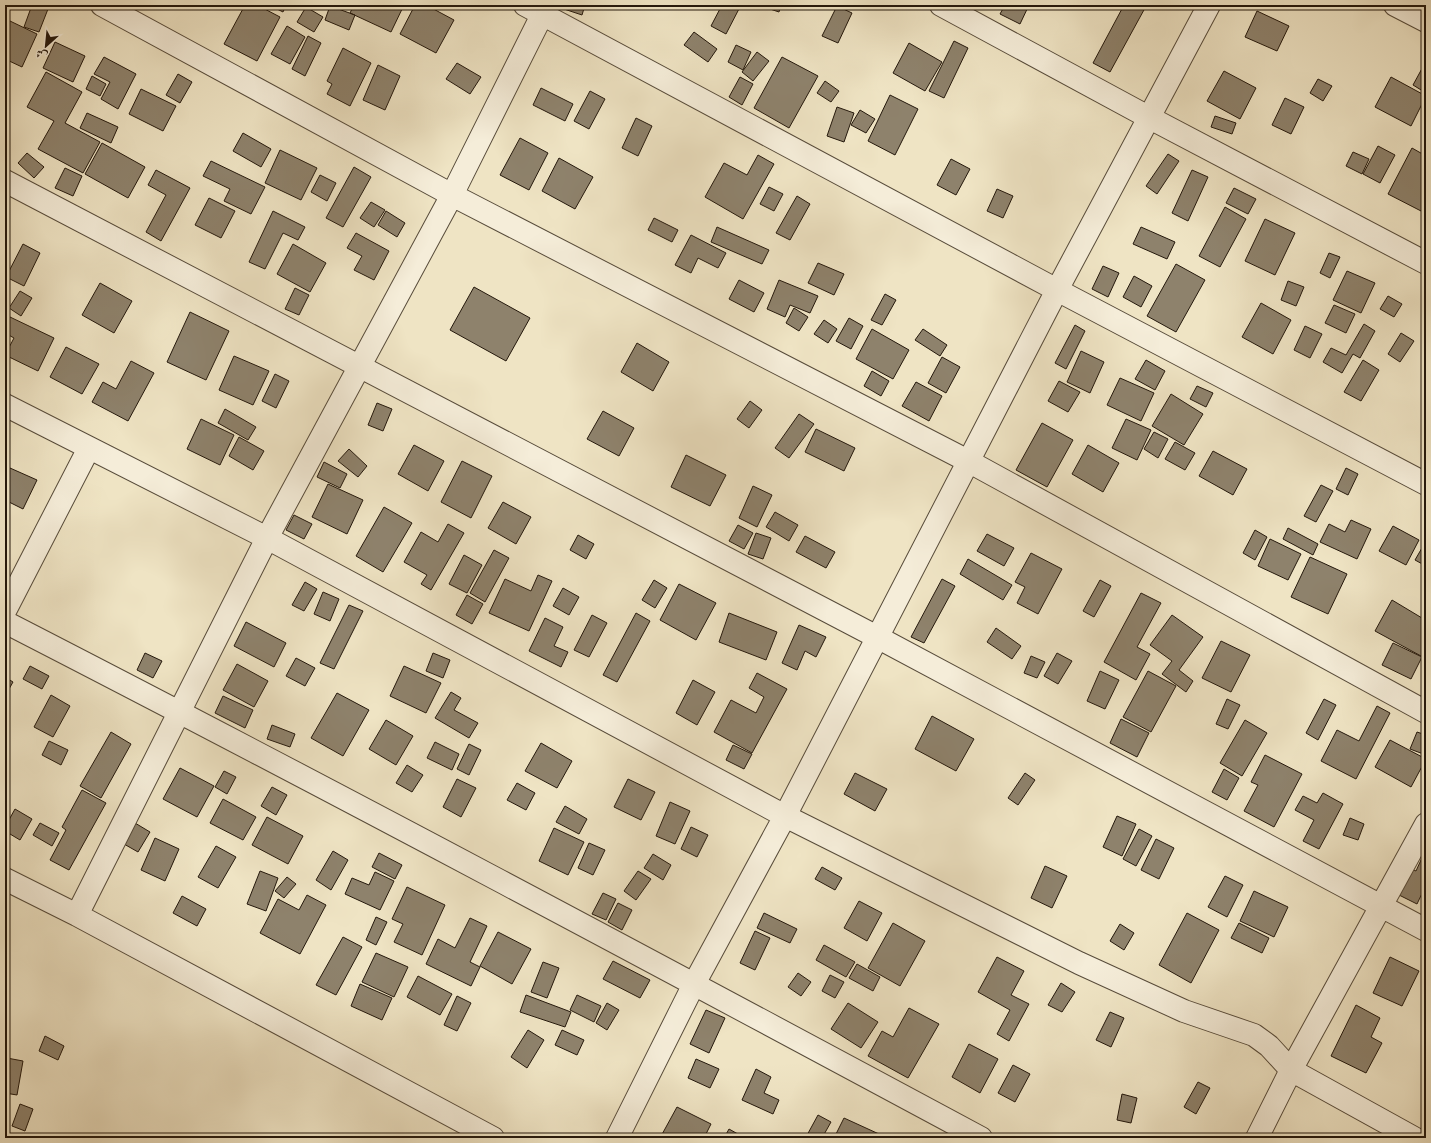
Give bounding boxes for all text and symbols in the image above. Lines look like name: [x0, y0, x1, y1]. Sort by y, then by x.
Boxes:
north arrow: [26, 26, 66, 66]
text: ش: [33, 45, 50, 64]

